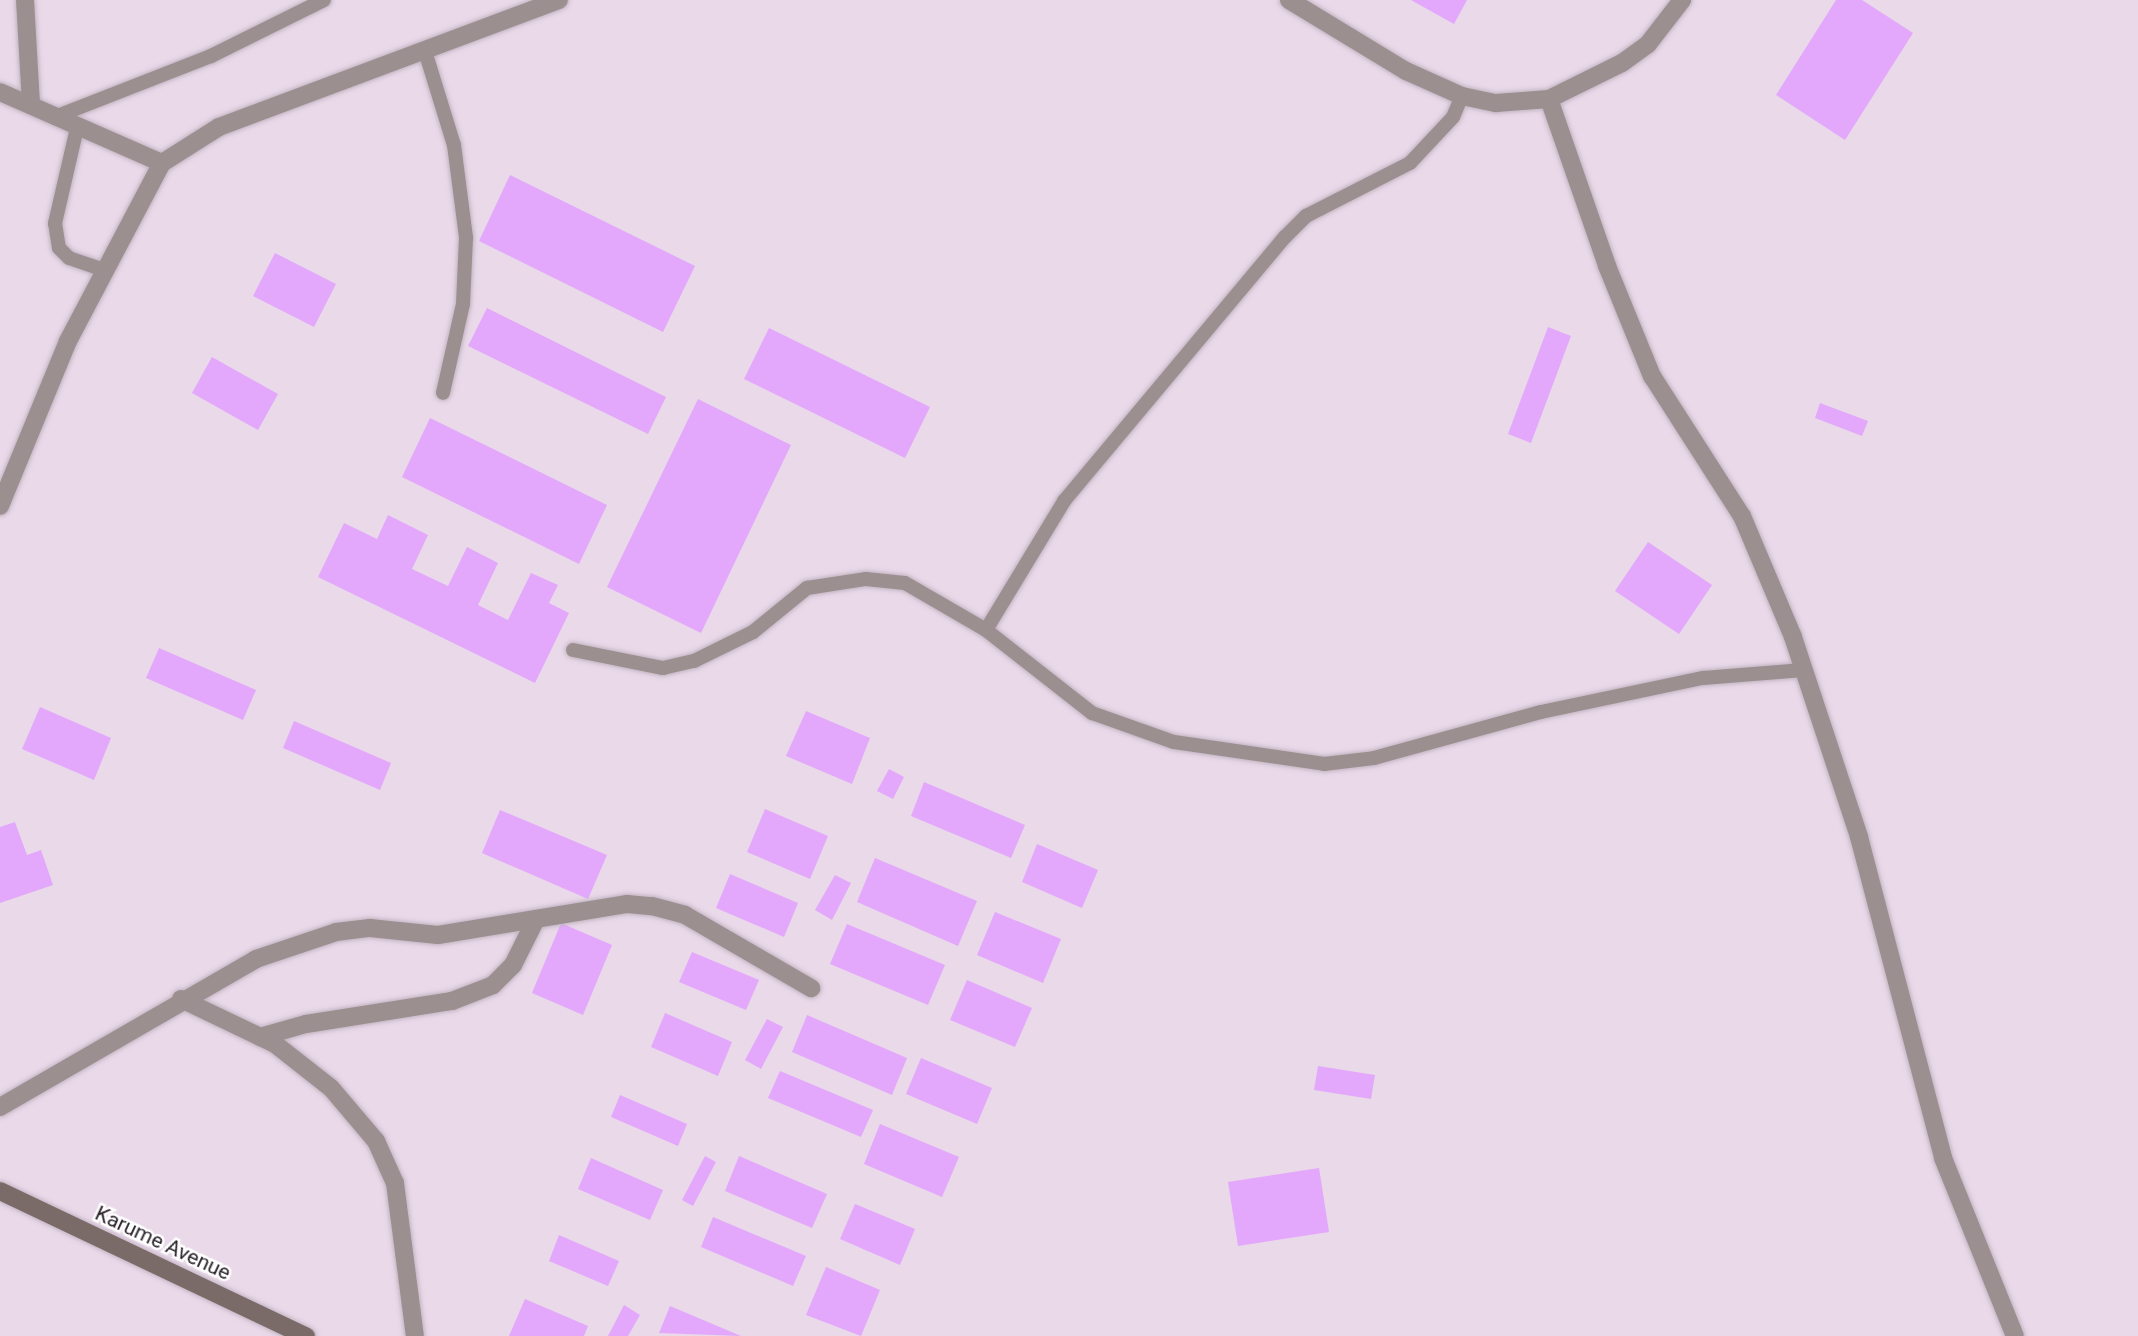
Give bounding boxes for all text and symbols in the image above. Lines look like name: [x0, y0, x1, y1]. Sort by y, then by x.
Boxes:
street label: Karume Avenue: [91, 1201, 235, 1285]

